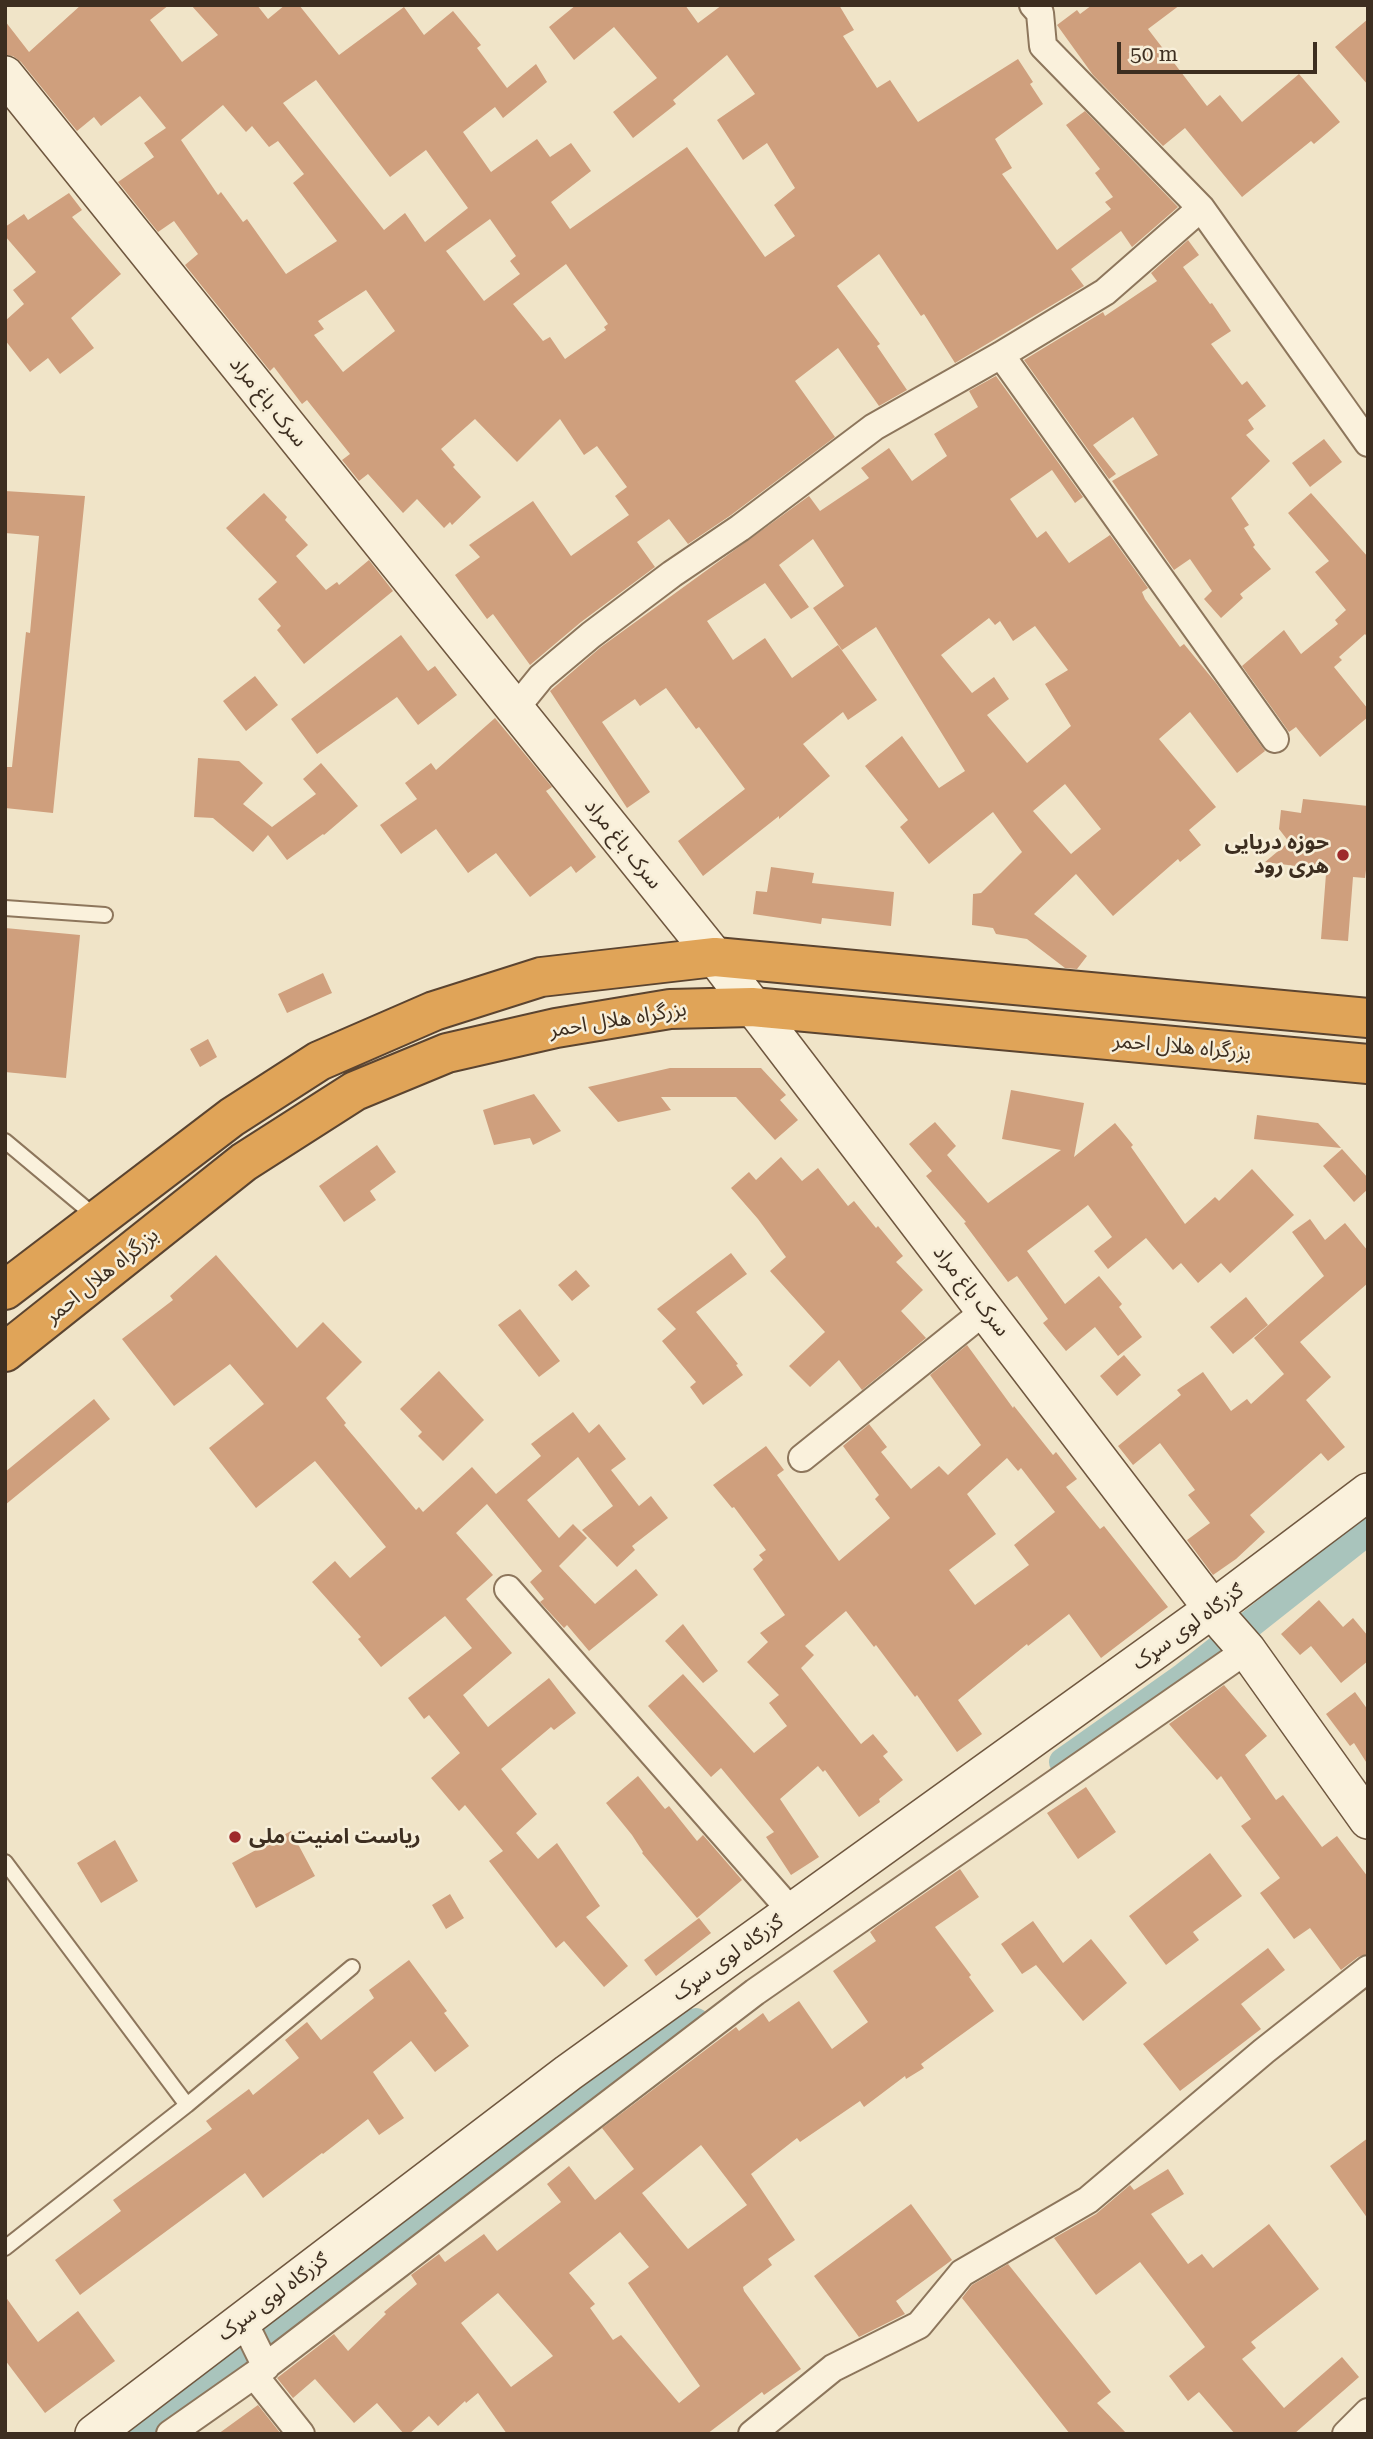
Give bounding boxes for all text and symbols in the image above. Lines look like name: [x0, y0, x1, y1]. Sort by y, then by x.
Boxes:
scale bar: [1121, 28, 1320, 72]
text: 50 m: [1130, 42, 1178, 66]
street label: سرک باغ مراد: [224, 352, 312, 452]
street label: سرک باغ مراد: [579, 794, 667, 894]
place label: حوزه دریایی هری رود: [1224, 830, 1329, 880]
marker: حوزه دریایی هری رود: [1335, 847, 1351, 863]
street label: بزرگراه هلال احمر: [548, 997, 688, 1043]
street label: بزرگراه هلال احمر: [1112, 1028, 1252, 1066]
street label: بزرگراه هلال احمر: [40, 1223, 164, 1329]
street label: سرک باغ مراد: [927, 1240, 1015, 1342]
street label: ګزرګاه لوی سړک: [1127, 1578, 1249, 1676]
place label: ریاست امنیت ملی: [249, 1824, 421, 1850]
marker: ریاست امنیت ملی: [227, 1829, 243, 1845]
street label: ګزرګاه لوی سړک: [667, 1909, 789, 2007]
street label: ګزرګاه لوی سړک: [213, 2247, 333, 2347]

